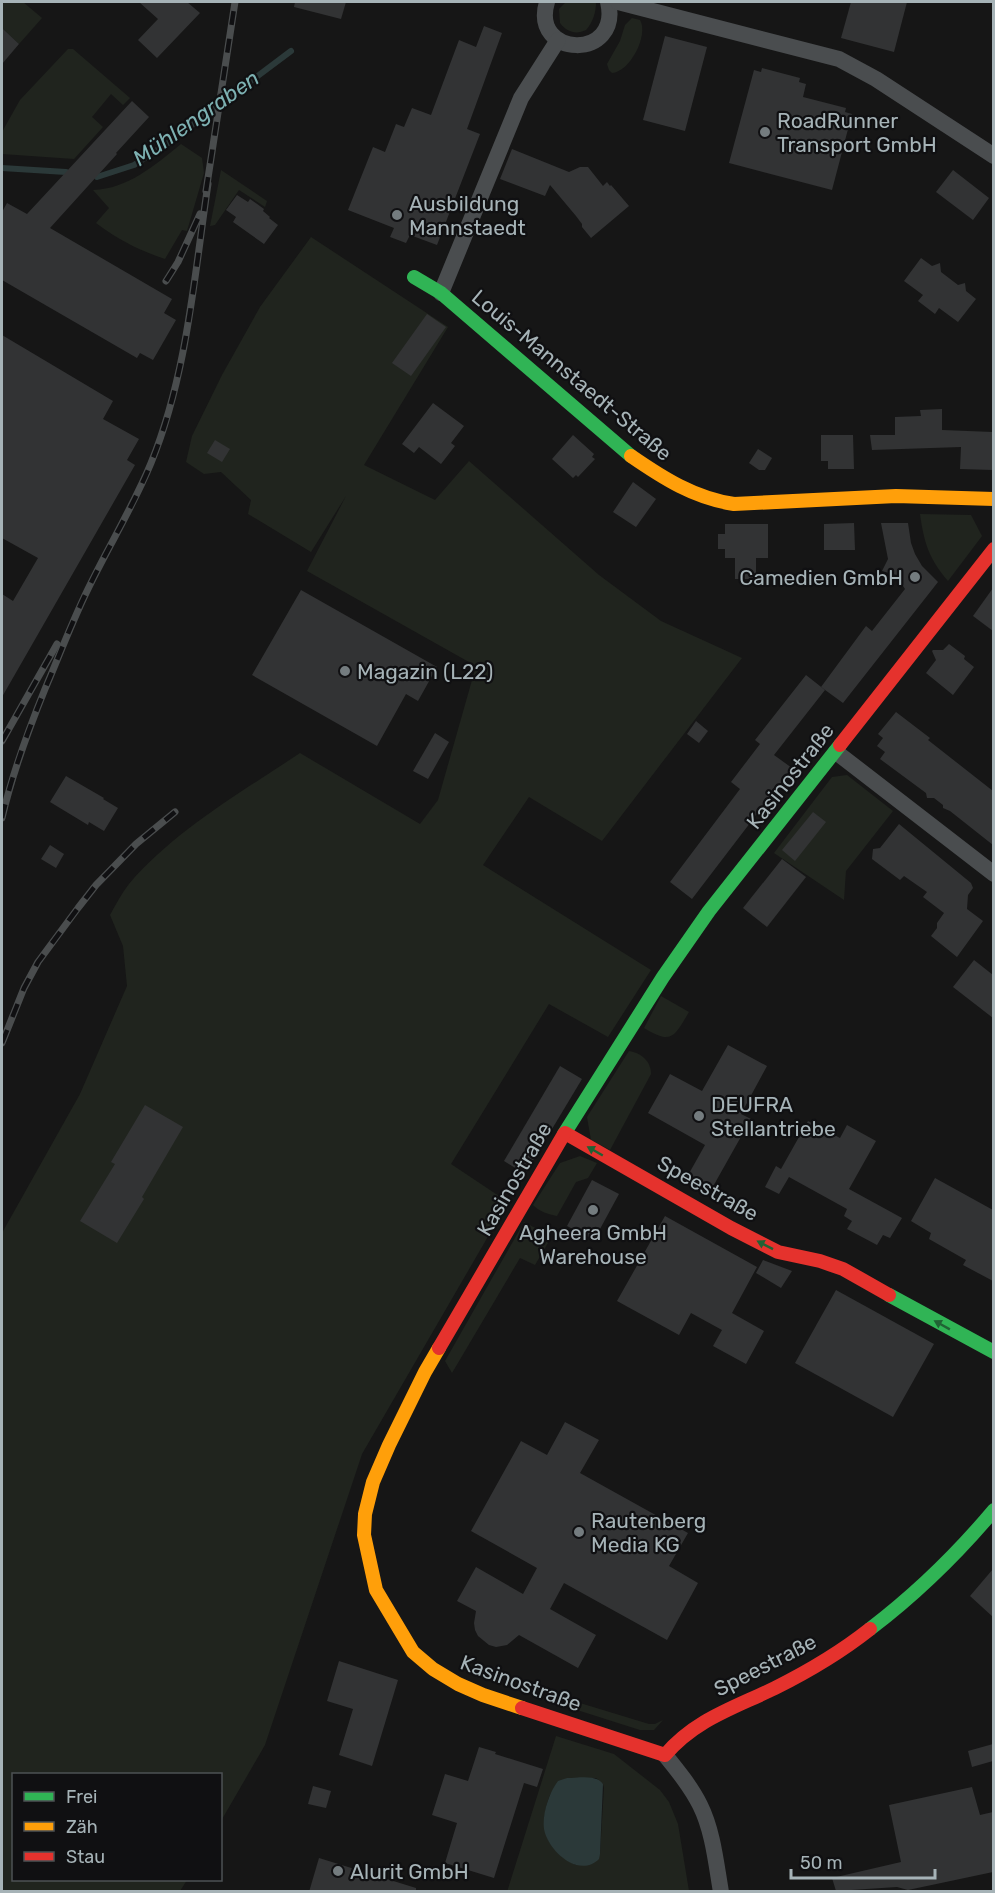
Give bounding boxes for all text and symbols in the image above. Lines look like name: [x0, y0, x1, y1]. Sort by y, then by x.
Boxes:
water label: Mühlengraben: [128, 64, 264, 172]
place label: RoadRunner Transport GmbH: [777, 108, 937, 157]
marker: RoadRunner Transport GmbH: [758, 125, 772, 139]
place label: Ausbildung Mannstaedt: [409, 191, 526, 240]
marker: Ausbildung Mannstaedt: [390, 208, 404, 222]
street label: Louis-Mannstaedt-Straße: [467, 284, 677, 466]
place label: Camedien GmbH: [739, 565, 903, 590]
marker: Camedien GmbH: [908, 570, 922, 584]
place label: Magazin (L22): [357, 659, 493, 684]
marker: Magazin (L22): [338, 664, 352, 678]
street label: Kasinostraße: [741, 718, 839, 834]
place label: DEUFRA Stellantriebe: [711, 1092, 836, 1141]
marker: DEUFRA Stellantriebe: [692, 1109, 706, 1123]
street label: Kasinostraße: [471, 1118, 557, 1240]
one-way arrow: [586, 1146, 603, 1156]
street label: Speestraße: [653, 1150, 763, 1226]
marker: Agheera GmbH Warehouse: [586, 1203, 600, 1217]
place label: Agheera GmbH Warehouse: [519, 1220, 667, 1269]
one-way arrow: [757, 1241, 774, 1250]
one-way arrow: [933, 1320, 950, 1330]
place label: Rautenberg Media KG: [591, 1508, 706, 1557]
marker: Rautenberg Media KG: [572, 1525, 586, 1539]
street label: Speestraße: [710, 1629, 820, 1701]
street label: Kasinostraße: [457, 1650, 585, 1716]
legend: [12, 1773, 222, 1881]
text: Frei: [66, 1786, 97, 1808]
text: Zäh: [66, 1816, 98, 1838]
scale bar: [791, 1842, 935, 1880]
text: Stau: [66, 1846, 105, 1868]
text: 50 m: [800, 1852, 843, 1874]
place label: Alurit GmbH: [350, 1859, 469, 1884]
marker: Alurit GmbH: [331, 1864, 345, 1878]

